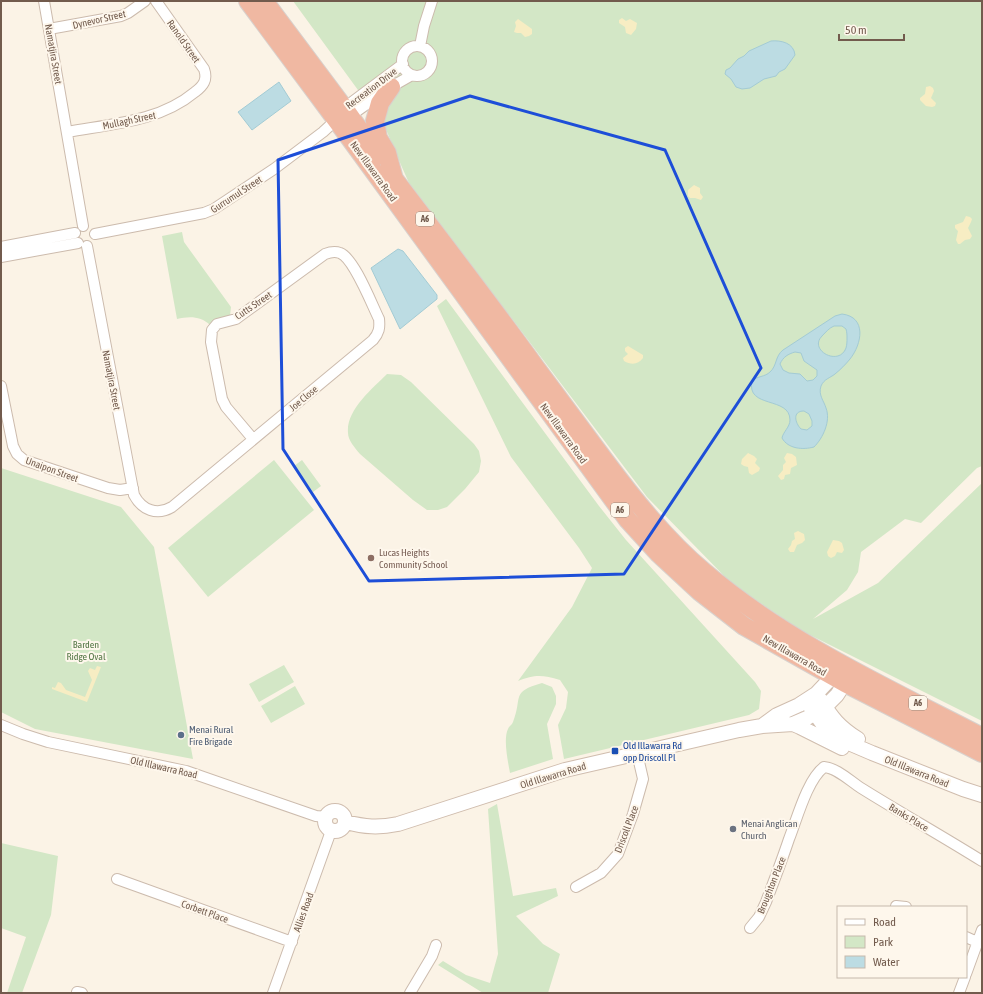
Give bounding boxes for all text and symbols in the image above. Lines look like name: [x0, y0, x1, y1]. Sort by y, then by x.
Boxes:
street label: Dynevor Street: [72, 8, 127, 31]
scale bar: [839, 16, 904, 42]
street label: Ranold Street: [165, 18, 202, 65]
street label: Namatjira Street: [43, 23, 64, 85]
text: 50 m: [845, 23, 867, 37]
street label: Recreation Drive: [344, 65, 399, 111]
street label: Mullagh Street: [102, 109, 157, 131]
street label: New Illawarra Road: [348, 139, 399, 204]
street label: Gurrumul Street: [209, 174, 264, 215]
road number: A6: [416, 212, 434, 226]
street label: Cutts Street: [233, 289, 274, 322]
street label: Namatjira Street: [100, 349, 123, 411]
street label: Joe Close: [287, 383, 320, 413]
street label: New Illawarra Road: [538, 401, 589, 466]
street label: Unaipon Street: [24, 455, 80, 484]
road number: A6: [611, 503, 629, 517]
place label: Lucas Heights Community School: [379, 547, 448, 570]
marker: Lucas Heights Community School: [366, 553, 376, 563]
street label: New Illawarra Road: [761, 633, 829, 678]
park label: Barden Ridge Oval: [66, 639, 106, 662]
road number: A6: [909, 696, 927, 710]
place label: Menai Rural Fire Brigade: [189, 724, 234, 747]
marker: Menai Rural Fire Brigade: [176, 730, 186, 740]
place label: Old Illawarra Rd opp Driscoll Pl: [623, 740, 682, 763]
marker: Old Illawarra Rd opp Driscoll Pl: [610, 746, 620, 756]
street label: Old Illawarra Road: [129, 754, 199, 781]
street label: Old Illawarra Road: [883, 754, 951, 789]
street label: Old Illawarra Road: [519, 760, 588, 791]
street label: Banks Place: [887, 801, 931, 834]
street label: Driscoll Place: [612, 803, 641, 854]
place label: Menai Anglican Church: [741, 818, 798, 841]
marker: Menai Anglican Church: [728, 824, 738, 834]
street label: Broughton Place: [755, 855, 788, 915]
street label: Allies Road: [291, 891, 316, 933]
street label: Corbett Place: [180, 898, 230, 925]
legend: [837, 906, 967, 978]
text: Road: [873, 915, 896, 929]
text: Park: [873, 935, 894, 949]
text: Water: [873, 955, 900, 969]

